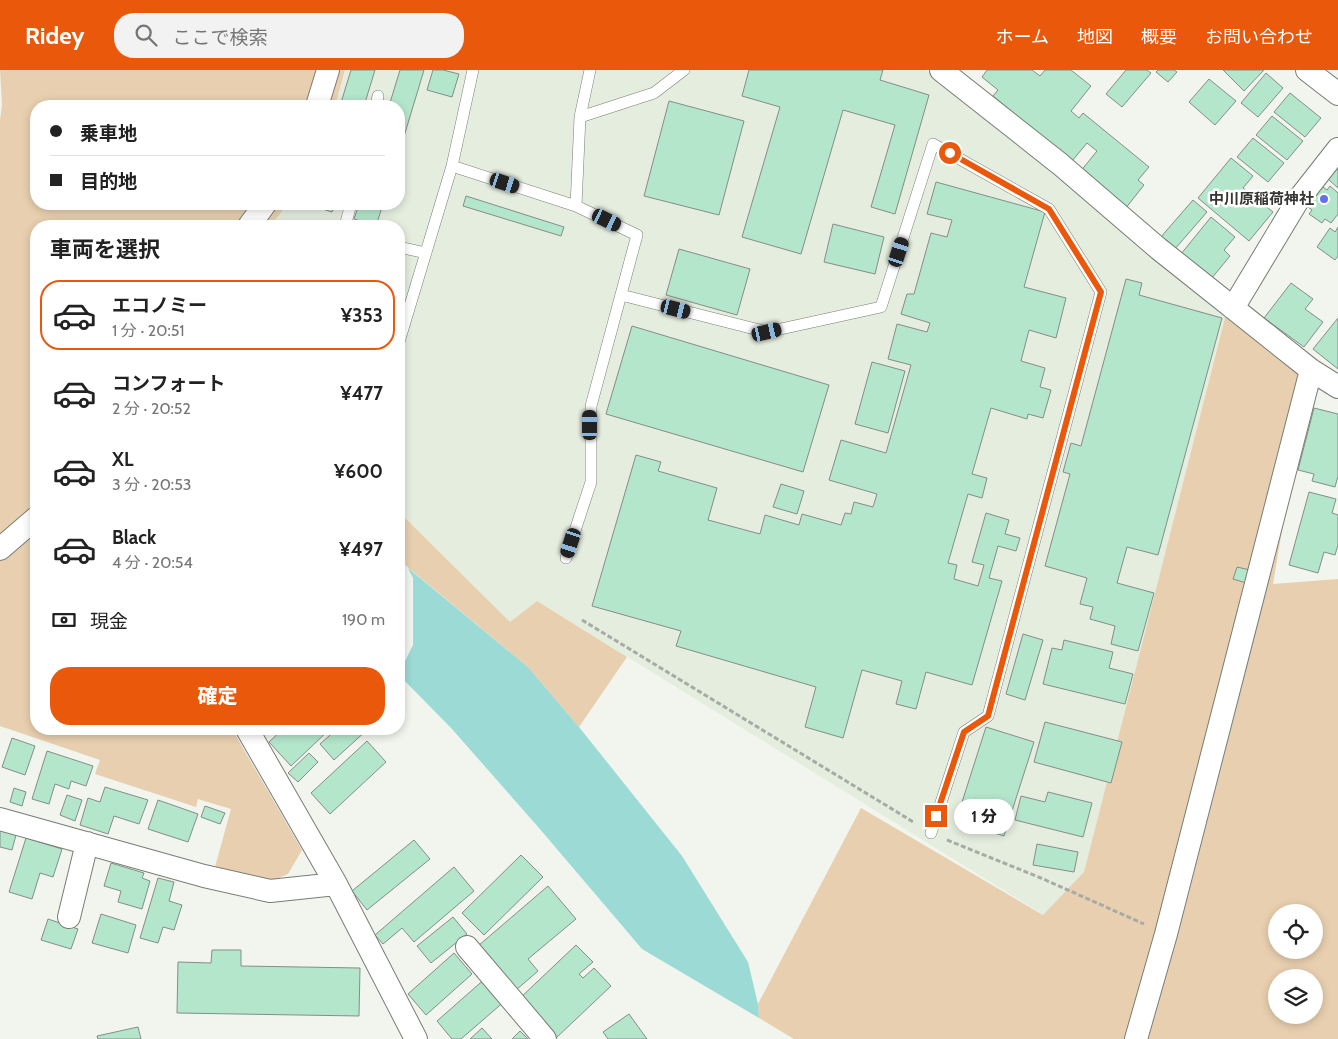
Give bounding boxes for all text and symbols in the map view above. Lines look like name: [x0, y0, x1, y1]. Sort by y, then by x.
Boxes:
search box: [114, 13, 464, 58]
text: Ridey: [25, 21, 84, 50]
icon: search: [132, 21, 160, 49]
text: ここで検索: [172, 26, 267, 49]
text: ホーム: [996, 26, 1049, 48]
text: 地図: [1077, 26, 1113, 48]
text: 概要: [1141, 26, 1177, 48]
text: お問い合わせ: [1205, 26, 1313, 48]
text: 乗車地: [80, 122, 137, 145]
route start: [939, 142, 961, 164]
text: 目的地: [80, 170, 137, 193]
car: [488, 171, 521, 195]
place label: 中川原稲荷神社: [1209, 190, 1314, 208]
marker: 中川原稲荷神社: [1318, 193, 1330, 205]
car: [590, 207, 623, 233]
car: [887, 235, 910, 269]
text: 車両を選択: [50, 236, 160, 263]
icon: car: [52, 293, 97, 338]
text: エコノミー: [112, 294, 207, 317]
car: [659, 298, 692, 320]
text: ¥353: [341, 304, 383, 327]
text: 1 分 · 20:51: [112, 321, 185, 340]
car: [750, 321, 783, 343]
icon: car: [52, 371, 97, 416]
text: コンフォート: [112, 372, 225, 395]
text: ¥477: [340, 382, 383, 405]
text: 2 分 · 20:52: [112, 399, 191, 418]
car: [582, 410, 597, 440]
text: XL: [112, 448, 133, 471]
icon: car: [52, 449, 97, 494]
text: ¥600: [334, 460, 383, 483]
text: 3 分 · 20:53: [112, 475, 191, 494]
text: Black: [112, 526, 156, 549]
car: [559, 526, 582, 560]
icon: car: [52, 527, 97, 572]
text: ¥497: [339, 538, 383, 561]
text: 4 分 · 20:54: [112, 553, 193, 572]
icon: cash: [50, 606, 78, 634]
text: 現金: [90, 610, 128, 633]
text: 190 m: [342, 610, 385, 629]
button: 確定: [50, 667, 385, 725]
callout: 1 分: [954, 798, 1014, 834]
route end: [925, 805, 947, 827]
text: 1 分: [971, 807, 997, 826]
map controls: [1268, 904, 1323, 1024]
button: locate: [1268, 904, 1323, 959]
button: layers: [1268, 969, 1323, 1024]

